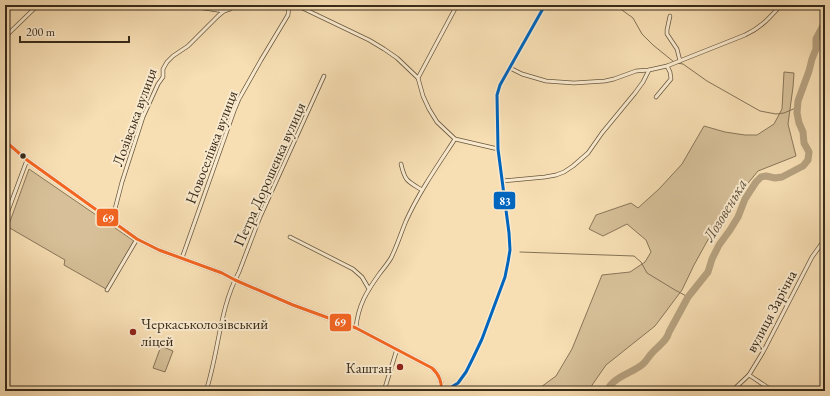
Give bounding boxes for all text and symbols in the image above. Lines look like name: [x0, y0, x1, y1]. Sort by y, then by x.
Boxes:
scale bar: [20, 18, 129, 44]
text: 200 m: [26, 24, 56, 40]
street label: Лозівська вулиця: [107, 65, 161, 169]
street label: Новоселівка вулиця: [181, 87, 241, 206]
street label: Петра Дорошенка вулиця: [229, 99, 310, 249]
unlabelled marker: [18, 151, 28, 161]
water label: Лозовенька: [698, 175, 752, 246]
line badge: 83: [493, 191, 516, 210]
text: 83: [499, 194, 511, 208]
line badge: 69: [96, 208, 119, 227]
text: 69: [102, 211, 114, 225]
street label: вулиця Зарічна: [741, 267, 801, 355]
line badge: 69: [329, 313, 352, 332]
place label: Черкаськолозівський ліцей: [141, 314, 268, 350]
text: 69: [334, 315, 346, 329]
marker: Черкаськолозівський ліцей: [128, 327, 138, 337]
place label: Каштан: [346, 358, 392, 377]
marker: Каштан: [395, 362, 405, 372]

